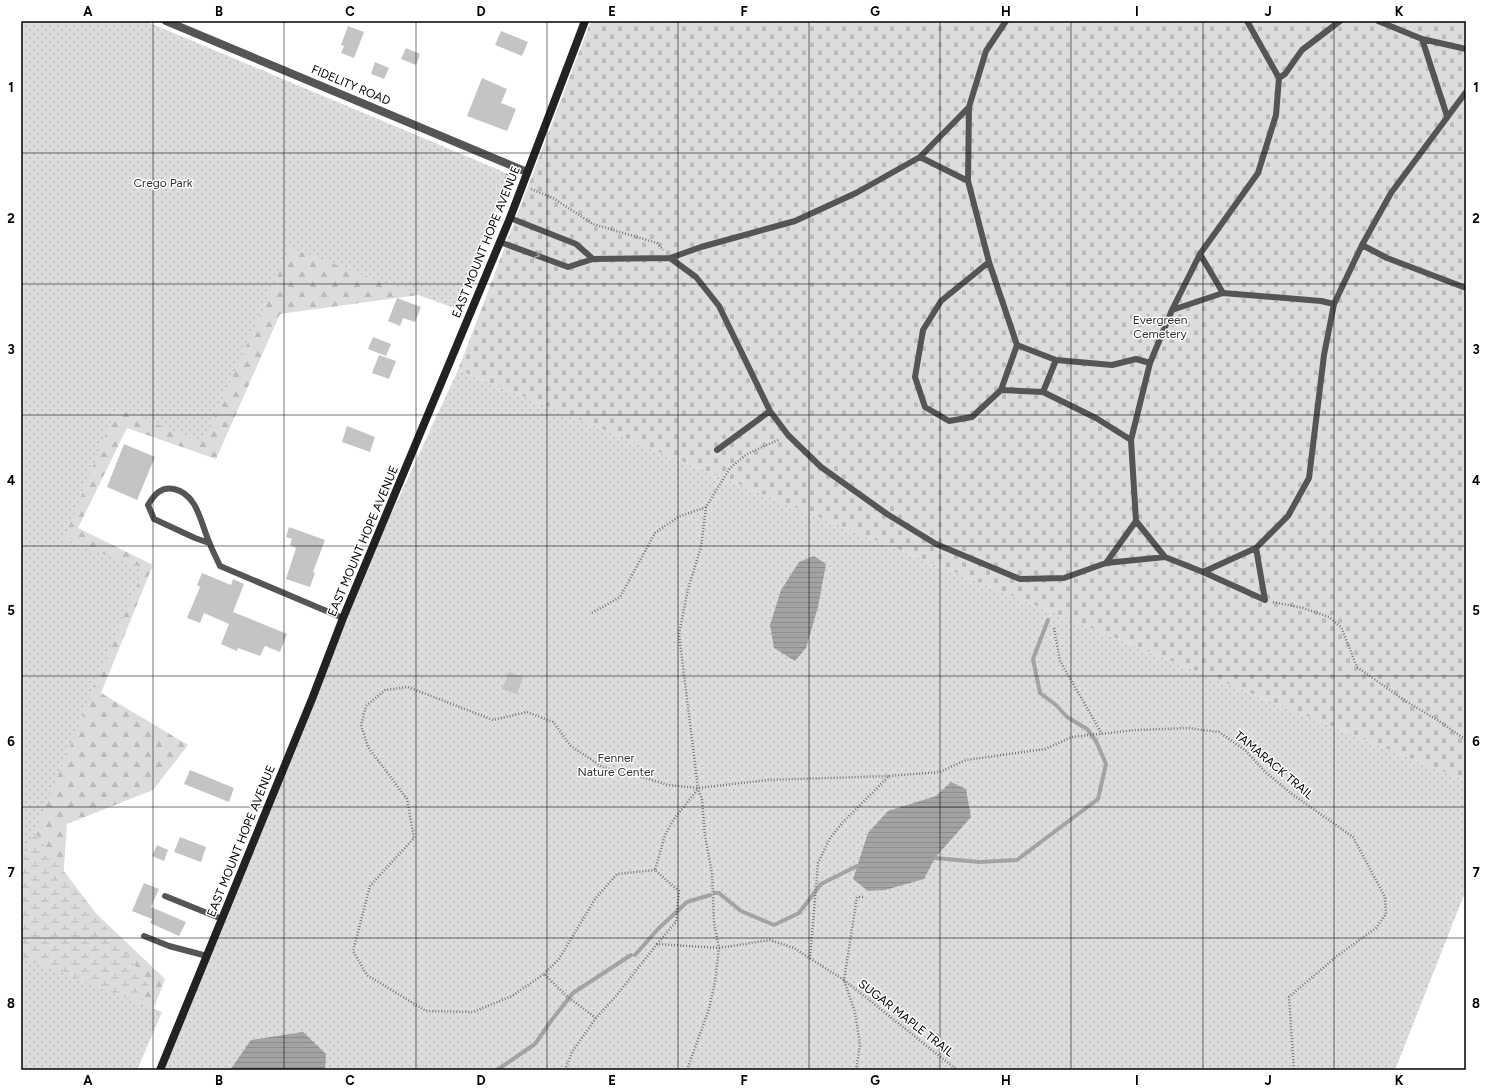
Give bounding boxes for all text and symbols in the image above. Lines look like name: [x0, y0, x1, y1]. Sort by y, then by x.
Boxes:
text: A: [83, 4, 93, 19]
text: B: [215, 4, 223, 19]
text: C: [345, 4, 355, 19]
text: D: [476, 4, 486, 19]
text: E: [608, 4, 616, 19]
text: F: [740, 4, 748, 19]
text: G: [870, 4, 880, 19]
text: H: [1001, 4, 1011, 19]
text: I: [1135, 4, 1139, 19]
text: J: [1264, 4, 1272, 19]
text: K: [1395, 4, 1404, 19]
street label: FIDELITY ROAD: [309, 62, 393, 108]
text: 1: [8, 80, 14, 95]
text: 1: [1473, 80, 1479, 95]
street label: EAST MOUNT HOPE AVENUE: [449, 164, 523, 320]
park label: Crego Park: [133, 176, 193, 190]
text: 2: [7, 211, 15, 226]
text: 2: [1472, 211, 1480, 226]
one-way arrow: [533, 251, 540, 259]
park label: Evergreen Cemetery: [1133, 313, 1188, 341]
text: 3: [7, 342, 15, 357]
text: 3: [1472, 342, 1480, 357]
street label: EAST MOUNT HOPE AVENUE: [325, 464, 401, 618]
text: 4: [7, 473, 15, 488]
text: 4: [1472, 473, 1480, 488]
text: 5: [7, 603, 15, 618]
text: 5: [1472, 603, 1480, 618]
street label: TAMARACK TRAIL: [1232, 728, 1317, 802]
text: 6: [7, 734, 15, 749]
text: 6: [1472, 734, 1480, 749]
park label: Fenner Nature Center: [577, 751, 655, 779]
street label: EAST MOUNT HOPE AVENUE: [204, 763, 278, 919]
text: 7: [7, 865, 15, 880]
text: 7: [1472, 865, 1480, 880]
street label: SUGAR MAPLE TRAIL: [856, 977, 957, 1060]
text: 8: [7, 996, 15, 1011]
text: 8: [1472, 996, 1480, 1011]
text: A: [83, 1073, 93, 1088]
text: B: [215, 1073, 223, 1088]
text: C: [345, 1073, 355, 1088]
text: D: [476, 1073, 486, 1088]
text: E: [608, 1073, 616, 1088]
text: F: [740, 1073, 748, 1088]
text: G: [870, 1073, 880, 1088]
text: H: [1001, 1073, 1011, 1088]
text: I: [1135, 1073, 1139, 1088]
text: J: [1264, 1073, 1272, 1088]
text: K: [1395, 1073, 1404, 1088]

